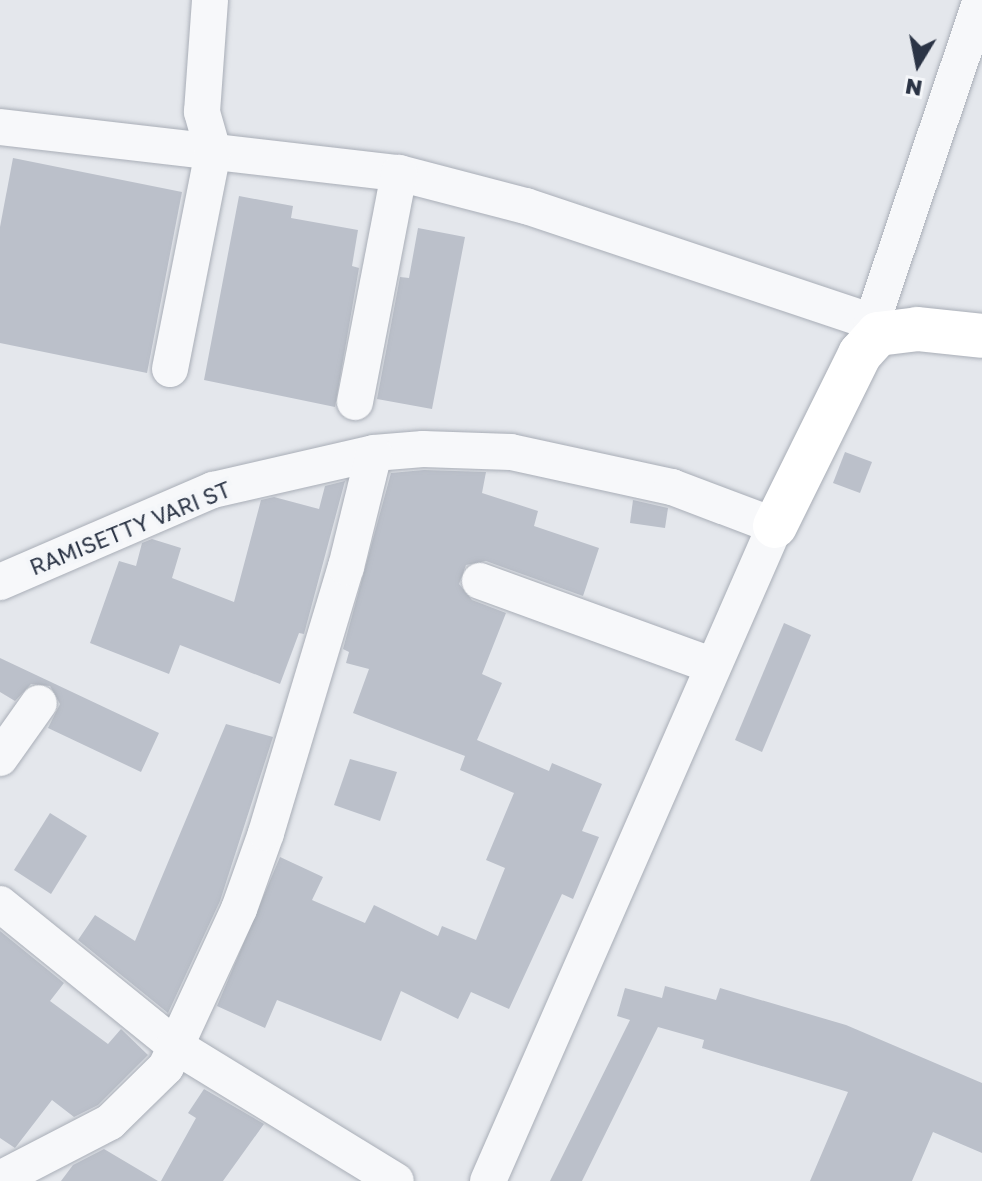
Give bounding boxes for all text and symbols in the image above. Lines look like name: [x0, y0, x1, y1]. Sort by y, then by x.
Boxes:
north arrow: [878, 24, 958, 104]
text: N: [903, 73, 924, 103]
street label: RAMISETTY VARI ST: [26, 476, 234, 580]

